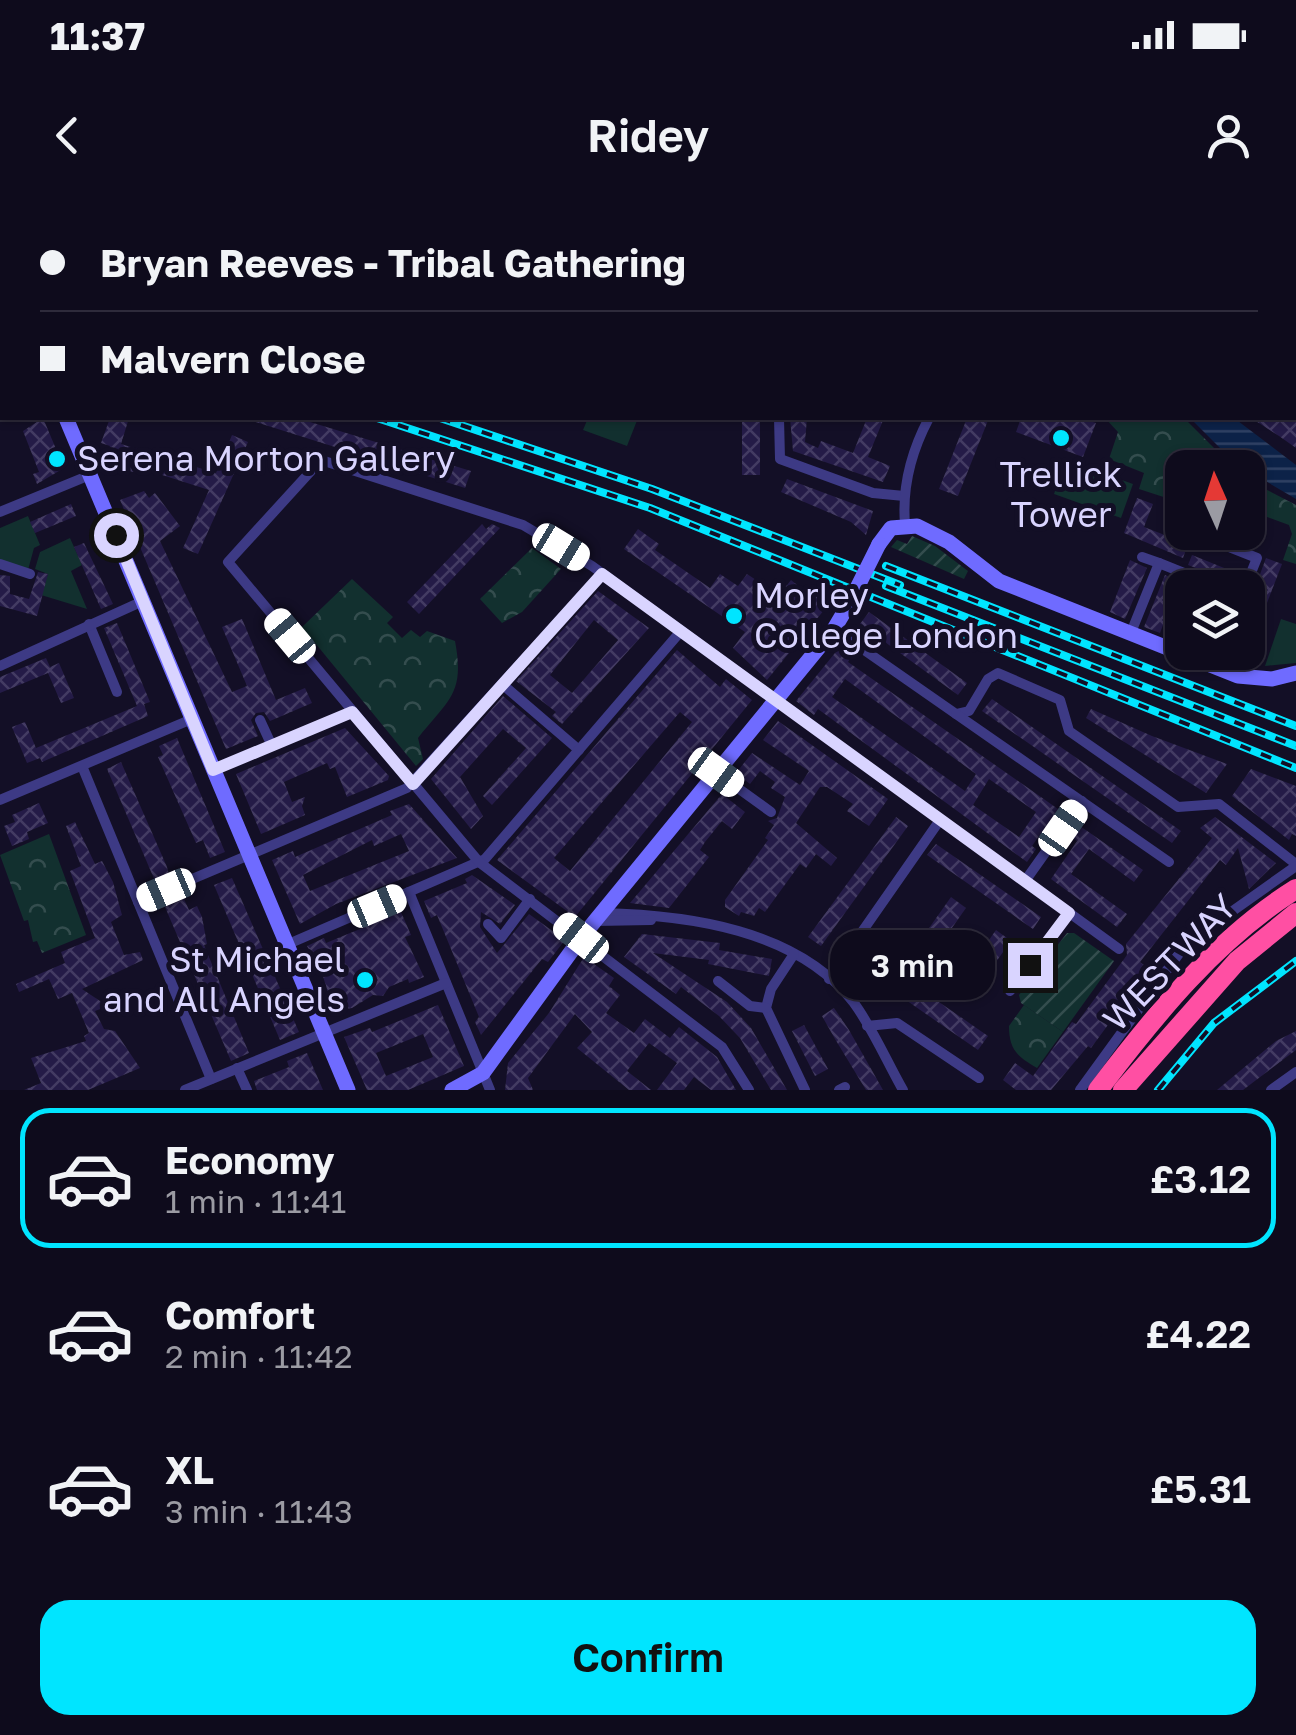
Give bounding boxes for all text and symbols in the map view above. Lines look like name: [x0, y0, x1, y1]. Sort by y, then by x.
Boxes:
text: 11:37: [50, 13, 145, 58]
icon: back: [40, 108, 95, 163]
text: Ridey: [587, 108, 709, 162]
icon: person: [1201, 108, 1256, 163]
text: Bryan Reeves - Tribal Gathering: [100, 240, 686, 285]
text: Malvern Close: [100, 336, 366, 381]
marker: Trellick Tower: [1050, 427, 1072, 449]
place label: Serena Morton Gallery: [77, 437, 455, 479]
marker: Serena Morton Gallery: [46, 448, 68, 470]
north arrow: [1165, 450, 1265, 550]
map controls: [1165, 450, 1265, 670]
place label: Trellick Tower: [1000, 453, 1122, 535]
route start: [94, 513, 139, 558]
car: [528, 519, 594, 575]
button: layers: [1165, 570, 1265, 670]
place label: Morley College London: [754, 574, 1018, 656]
car: [259, 603, 321, 669]
marker: Morley College London: [723, 605, 745, 627]
car: [683, 742, 749, 802]
car: [1034, 795, 1092, 861]
car: [133, 864, 199, 916]
car: [344, 880, 410, 932]
street label: WESTWAY: [1094, 885, 1245, 1039]
car: [548, 908, 614, 968]
callout: 3 min: [830, 930, 995, 1000]
place label: St Michael and All Angels: [103, 938, 345, 1020]
route end: [1008, 943, 1053, 988]
text: 3 min: [871, 946, 954, 984]
marker: St Michael and All Angels: [354, 969, 376, 991]
icon: car: [45, 1133, 135, 1223]
text: Economy: [165, 1137, 334, 1182]
text: £3.12: [1150, 1156, 1251, 1201]
text: 1 min · 11:41: [165, 1182, 346, 1220]
icon: car: [45, 1288, 135, 1378]
text: Comfort: [165, 1292, 315, 1337]
text: £4.22: [1145, 1311, 1251, 1356]
text: 2 min · 11:42: [165, 1337, 352, 1375]
icon: car: [45, 1443, 135, 1533]
text: XL: [165, 1447, 214, 1492]
text: £5.31: [1150, 1466, 1251, 1511]
text: 3 min · 11:43: [165, 1492, 353, 1530]
button: Confirm: [40, 1600, 1256, 1715]

